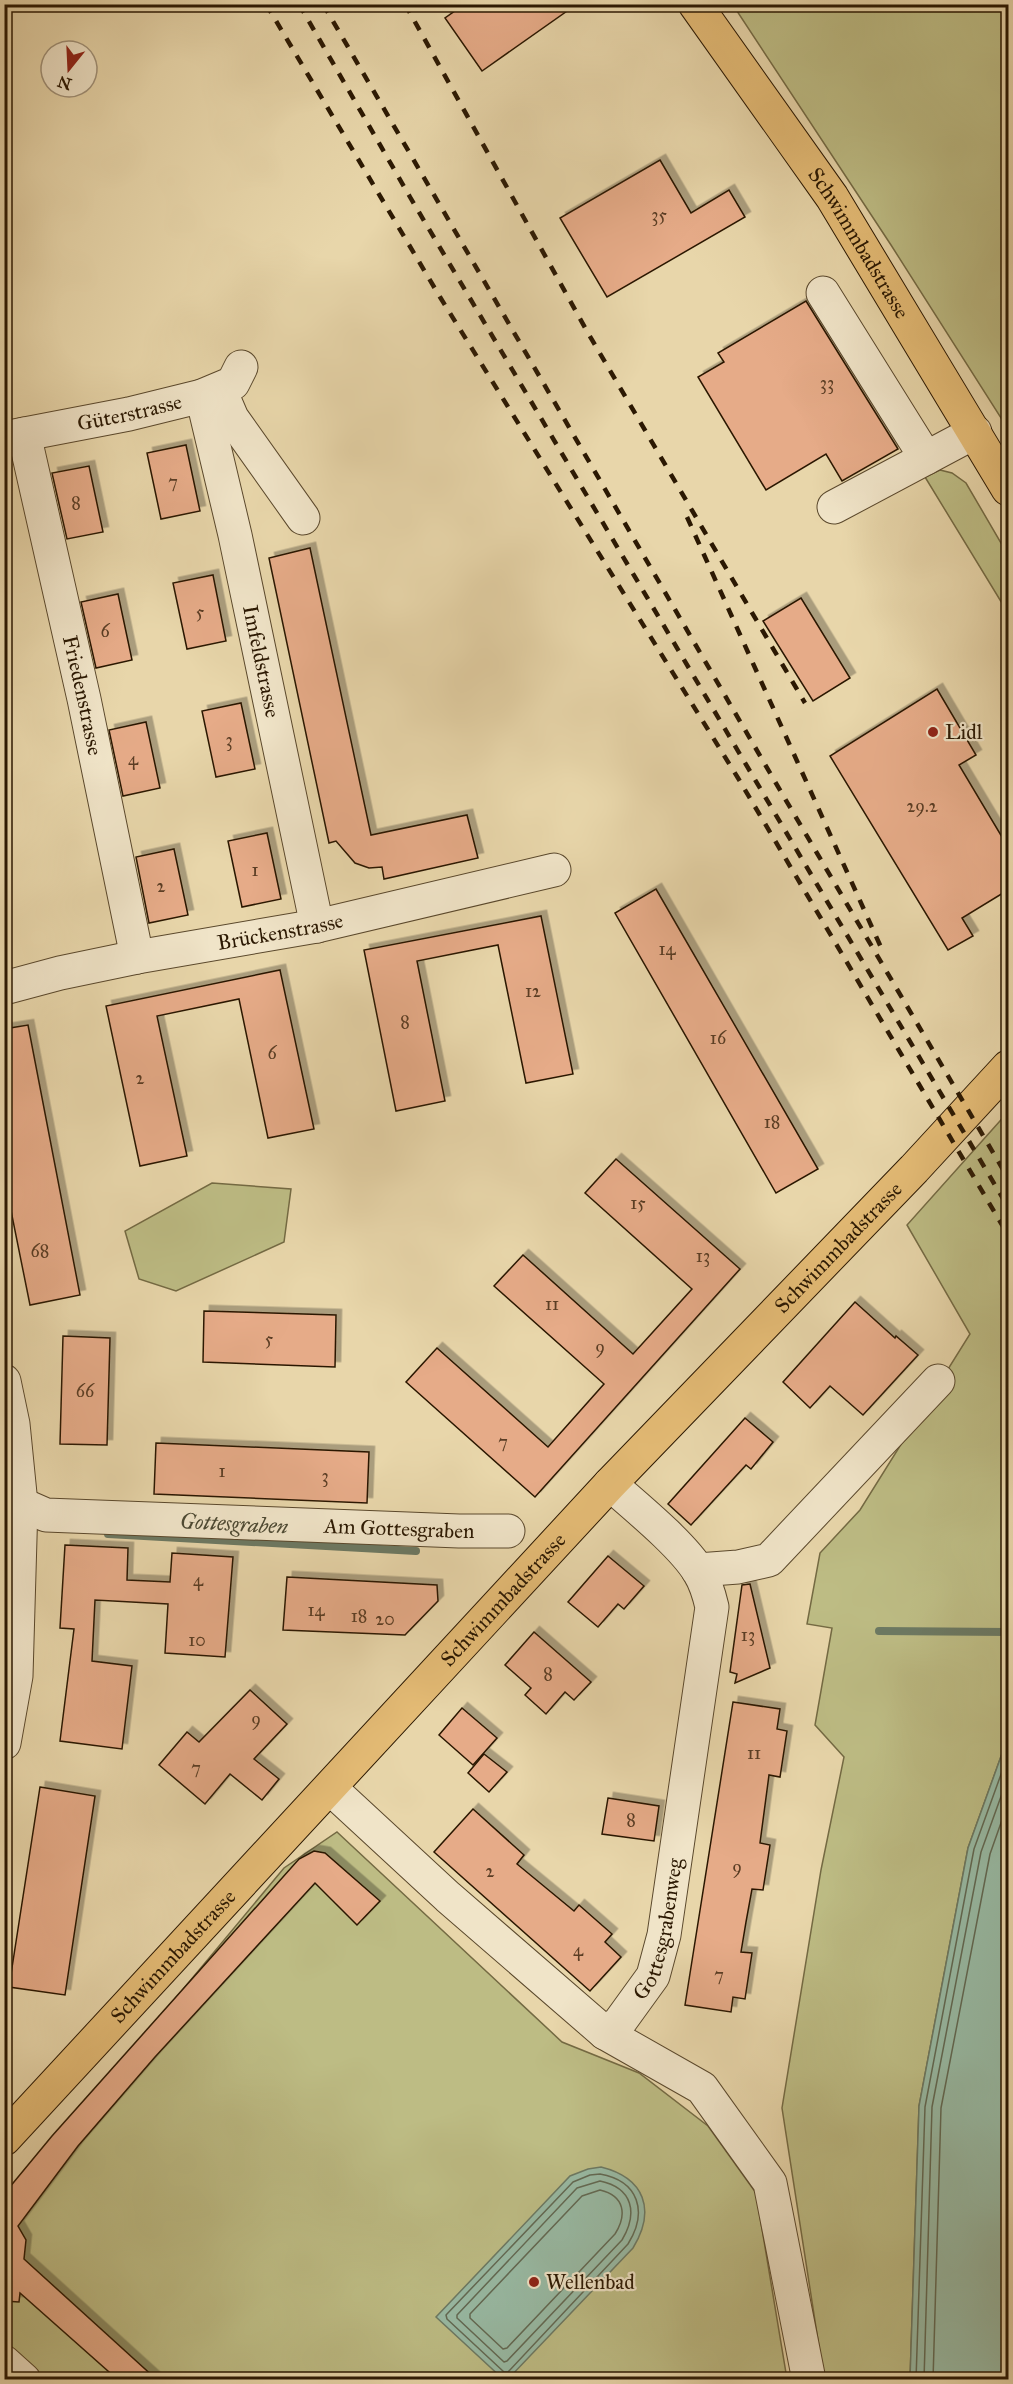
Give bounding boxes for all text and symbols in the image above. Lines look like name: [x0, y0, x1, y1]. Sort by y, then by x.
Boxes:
north arrow: [39, 39, 99, 99]
text: N: [55, 72, 74, 94]
street label: Schwimmbadstrasse: [802, 163, 915, 324]
house number: 35: [651, 204, 667, 226]
house number: 33: [820, 372, 834, 394]
street label: Güterstrasse: [75, 388, 185, 437]
house number: 7: [168, 471, 178, 493]
house number: 8: [71, 492, 81, 514]
house number: 5: [196, 601, 205, 623]
street label: Imfeldstrasse: [237, 603, 286, 720]
house number: 6: [100, 620, 110, 642]
street label: Friedenstrasse: [57, 633, 108, 758]
place label: Lidl: [945, 719, 983, 745]
marker: Lidl: [926, 725, 940, 739]
house number: 3: [225, 729, 233, 751]
house number: 4: [128, 748, 139, 770]
house number: 29.2: [906, 795, 938, 817]
house number: 1: [251, 859, 259, 881]
house number: 2: [157, 875, 166, 897]
street label: Brückenstrasse: [215, 907, 346, 956]
house number: 14: [658, 938, 677, 960]
house number: 12: [525, 980, 541, 1002]
house number: 8: [400, 1011, 410, 1033]
house number: 16: [710, 1027, 727, 1049]
house number: 6: [267, 1042, 277, 1064]
house number: 2: [136, 1067, 145, 1089]
house number: 18: [764, 1111, 780, 1133]
street label: Schwimmbadstrasse: [769, 1176, 908, 1319]
house number: 15: [630, 1192, 646, 1214]
house number: 68: [31, 1240, 49, 1262]
house number: 13: [696, 1245, 710, 1267]
house number: 11: [545, 1293, 559, 1315]
house number: 5: [265, 1328, 274, 1350]
house number: 9: [595, 1336, 605, 1358]
house number: 66: [76, 1380, 95, 1402]
house number: 7: [498, 1431, 508, 1453]
house number: 1: [218, 1460, 226, 1482]
house number: 3: [321, 1465, 329, 1487]
water label: Gottesgraben: [179, 1507, 289, 1540]
street label: Am Gottesgraben: [322, 1513, 474, 1544]
street label: Schwimmbadstrasse: [435, 1527, 572, 1672]
house number: 4: [193, 1569, 204, 1591]
house number: 14: [307, 1599, 326, 1621]
house number: 18: [351, 1605, 367, 1627]
house number: 20: [375, 1608, 395, 1630]
house number: 13: [741, 1624, 755, 1646]
house number: 10: [188, 1629, 206, 1651]
house number: 8: [543, 1663, 553, 1685]
house number: 9: [251, 1708, 261, 1730]
house number: 11: [747, 1742, 761, 1764]
house number: 7: [191, 1757, 201, 1779]
house number: 8: [626, 1809, 636, 1831]
street label: Gottesgrabenweg: [627, 1856, 688, 2005]
house number: 9: [732, 1856, 742, 1878]
house number: 2: [486, 1860, 495, 1882]
street label: Schwimmbadstrasse: [105, 1884, 241, 2028]
house number: 4: [573, 1939, 584, 1961]
house number: 7: [714, 1964, 724, 1986]
place label: Wellenbad: [546, 2269, 635, 2295]
marker: Wellenbad: [527, 2275, 541, 2289]

